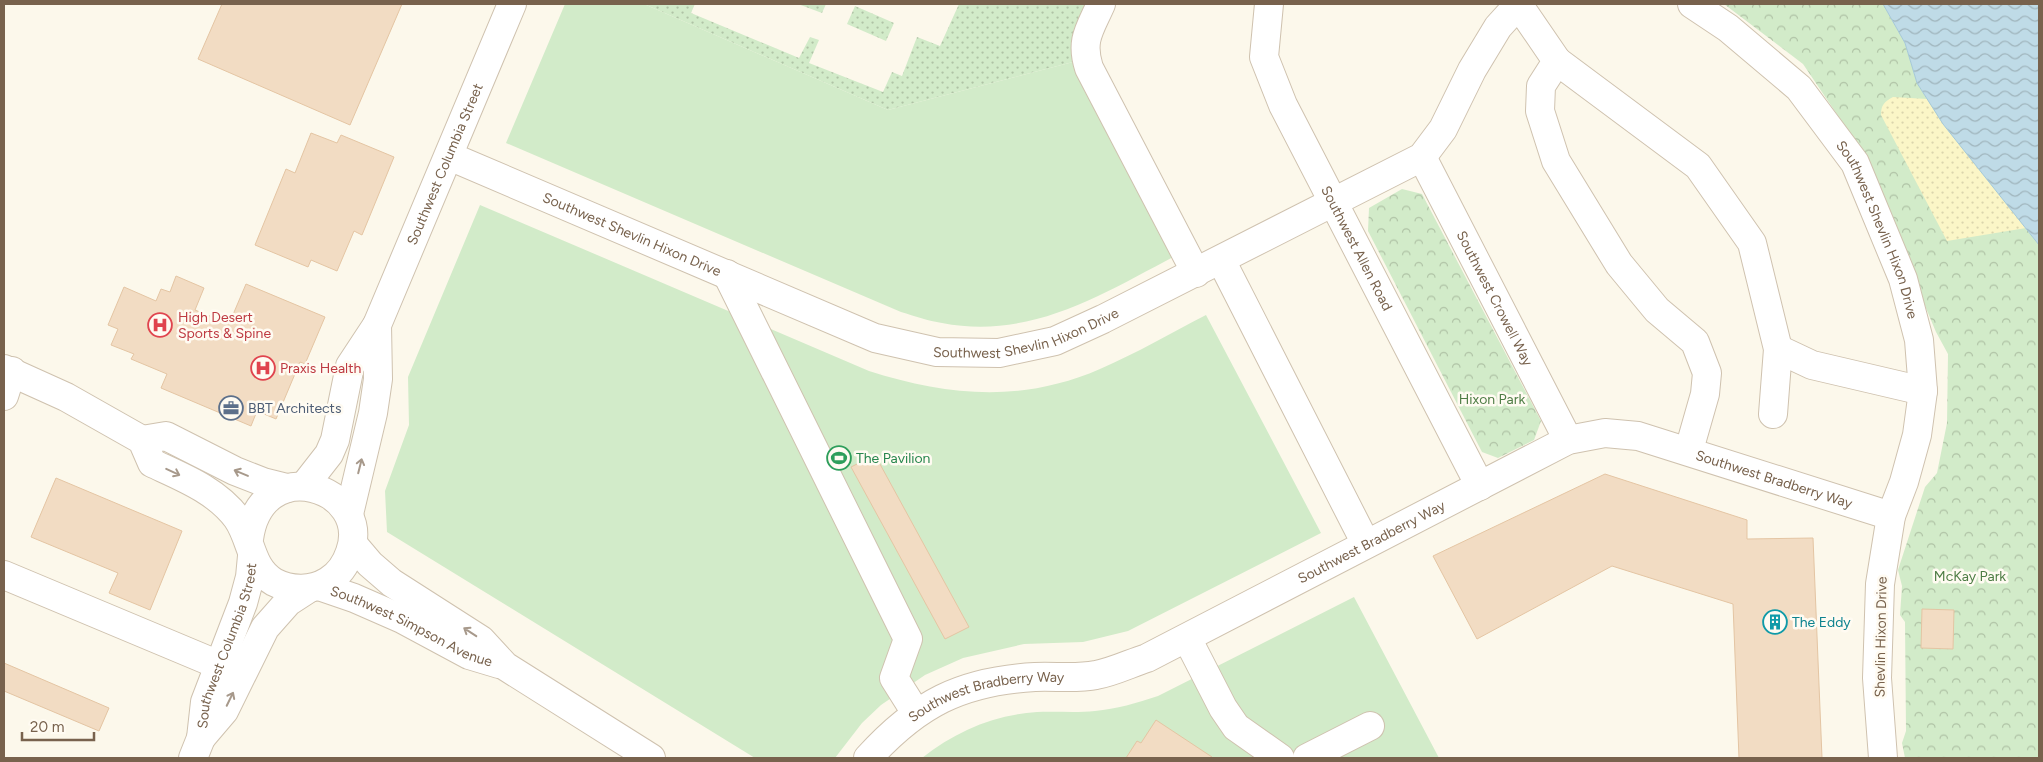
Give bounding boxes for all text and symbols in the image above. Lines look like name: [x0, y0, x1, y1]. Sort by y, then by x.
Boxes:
street label: Southwest Columbia Street: [403, 81, 486, 247]
street label: Southwest Shevlin Hixon Drive: [1833, 137, 1922, 321]
street label: Southwest Allen Road: [1318, 183, 1396, 313]
street label: Southwest Shevlin Hixon Drive: [540, 189, 724, 280]
street label: Southwest Crowell Way: [1453, 228, 1537, 369]
street label: Southwest Shevlin Hixon Drive: [933, 304, 1122, 362]
place label: High Desert Sports & Spine: [178, 309, 271, 342]
hospital icon: High Desert Sports & Spine: [147, 312, 173, 338]
hospital icon: Praxis Health: [250, 355, 276, 381]
place label: Praxis Health: [280, 360, 361, 377]
park label: Hixon Park: [1459, 391, 1525, 408]
office icon: BBT Architects: [218, 395, 244, 421]
place label: BBT Architects: [248, 400, 341, 417]
sports icon: The Pavilion: [826, 445, 852, 471]
street label: Southwest Bradberry Way: [1694, 446, 1855, 512]
place label: The Pavilion: [856, 450, 931, 467]
one-way arrow: [355, 459, 365, 475]
one-way arrow: [165, 468, 180, 478]
one-way arrow: [234, 468, 249, 478]
street label: Southwest Bradberry Way: [1295, 496, 1448, 587]
street label: Southwest Columbia Street: [194, 562, 260, 729]
park label: McKay Park: [1934, 568, 2006, 585]
street label: Shevlin Hixon Drive: [1871, 576, 1891, 698]
street label: Southwest Simpson Avenue: [328, 582, 495, 670]
building icon: The Eddy: [1762, 609, 1788, 635]
place label: The Eddy: [1792, 614, 1851, 631]
one-way arrow: [463, 627, 477, 637]
street label: Southwest Bradberry Way: [905, 668, 1065, 726]
one-way arrow: [225, 691, 235, 706]
scale bar: [22, 710, 95, 742]
text: 20 m: [30, 718, 64, 736]

